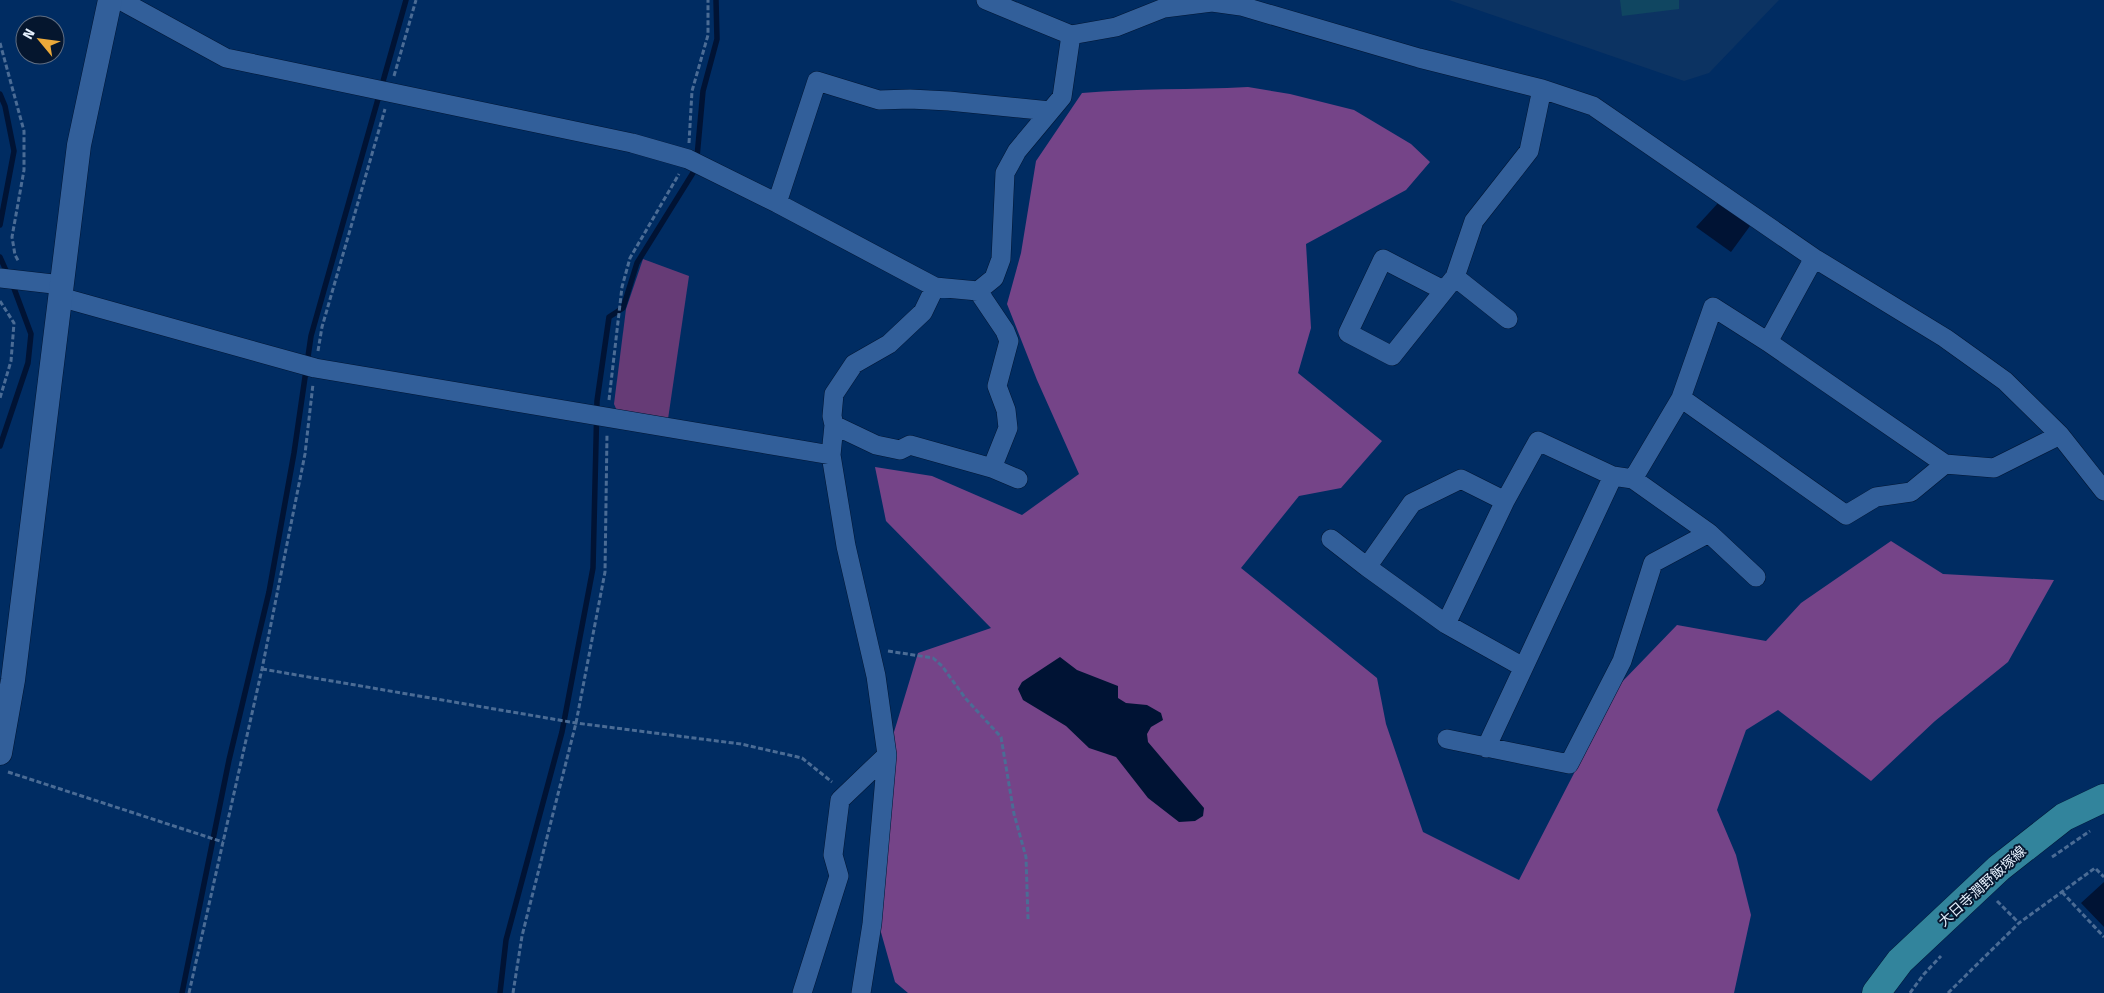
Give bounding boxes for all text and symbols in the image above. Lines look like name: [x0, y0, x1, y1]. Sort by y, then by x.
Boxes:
north arrow: [15, 15, 65, 65]
text: N: [19, 26, 39, 42]
street label: 大日寺潤野飯塚線: [1935, 843, 2030, 930]

